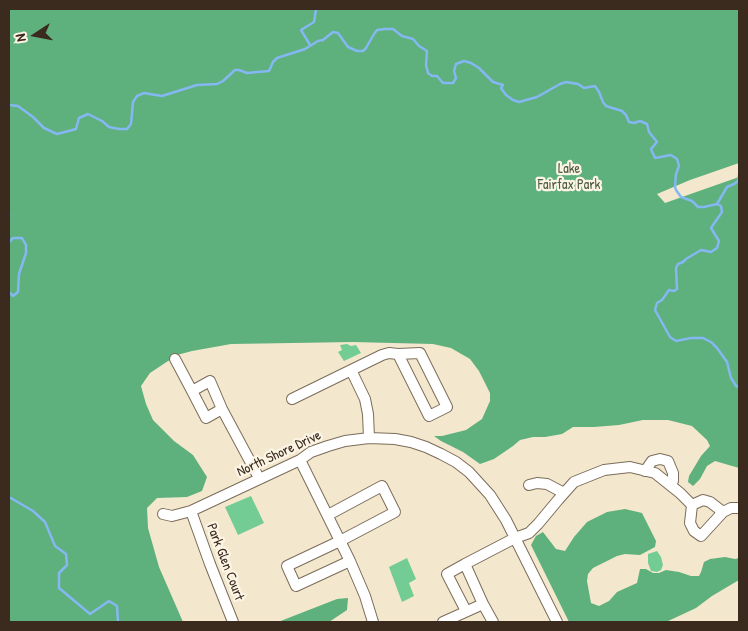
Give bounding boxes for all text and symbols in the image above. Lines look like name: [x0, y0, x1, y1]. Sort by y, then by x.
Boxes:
north arrow: [10, 10, 60, 60]
text: N: [10, 32, 30, 43]
park label: Lake Fairfax Park: [538, 161, 600, 193]
street label: North Shore Drive: [234, 427, 324, 481]
street label: Park Glen Court: [203, 521, 247, 603]

